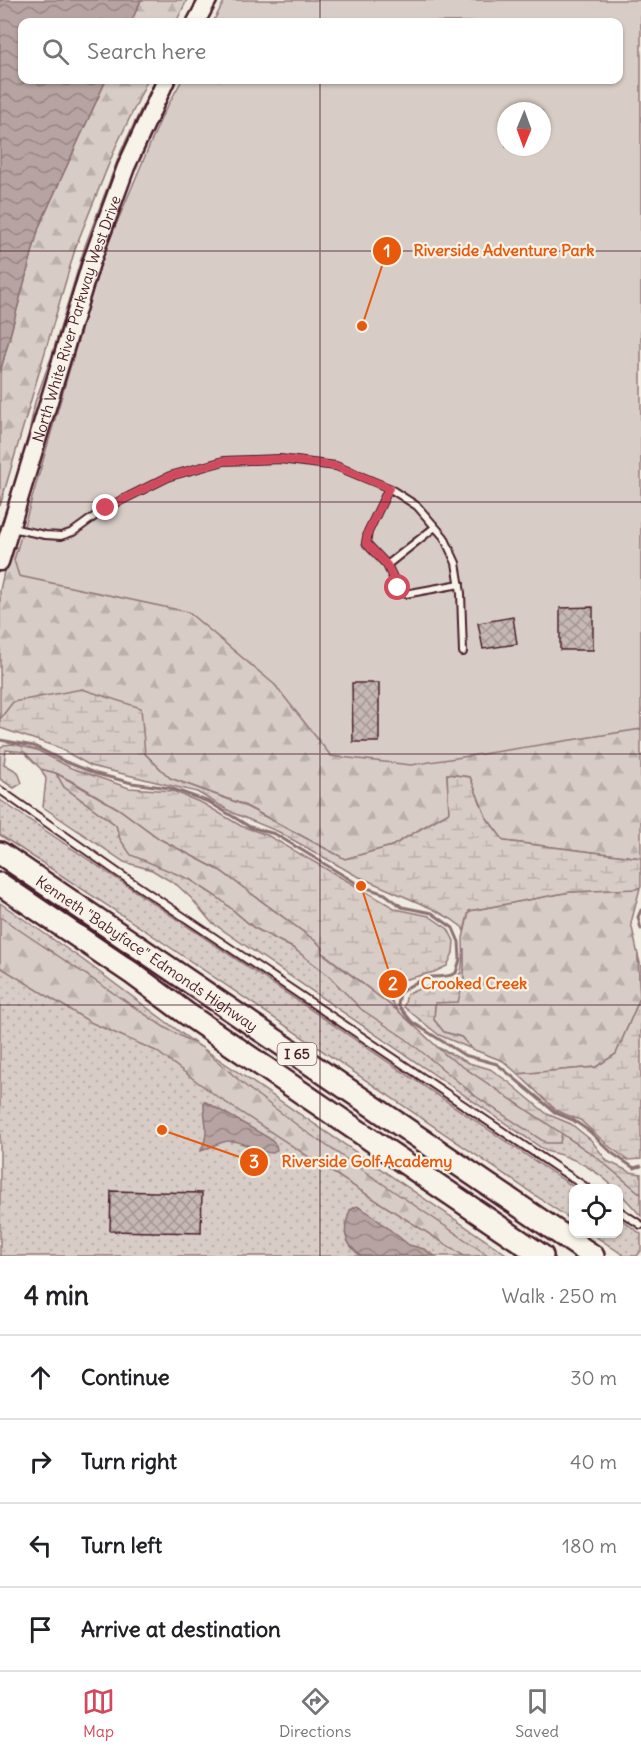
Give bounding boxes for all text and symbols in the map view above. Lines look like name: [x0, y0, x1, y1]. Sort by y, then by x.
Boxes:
search box: [18, 18, 623, 84]
icon: search: [39, 35, 72, 68]
text: Search here: [87, 37, 206, 65]
north arrow: [497, 102, 551, 156]
street label: North White River Parkway West Drive: [28, 193, 124, 444]
callout: Riverside Adventure Park: [372, 234, 607, 268]
text: 1: [383, 239, 391, 262]
text: Riverside Adventure Park: [414, 240, 594, 260]
route end: [92, 494, 118, 520]
route start: [384, 574, 410, 600]
street label: Kenneth "Babyface" Edmonds Highway: [33, 871, 262, 1035]
callout: Crooked Creek: [378, 967, 539, 1001]
text: 2: [388, 972, 398, 995]
text: Crooked Creek: [421, 973, 527, 993]
road number: I 65: [278, 1043, 316, 1065]
callout: Riverside Golf Academy: [239, 1145, 464, 1179]
text: 3: [249, 1150, 259, 1173]
text: Riverside Golf Academy: [282, 1151, 452, 1172]
map controls: [569, 1184, 623, 1238]
button: locate: [569, 1184, 623, 1238]
text: 4 min: [24, 1279, 89, 1312]
text: Walk · 250 m: [502, 1283, 617, 1308]
icon: ahead: [24, 1361, 57, 1394]
text: Continue: [81, 1363, 170, 1391]
text: 30 m: [570, 1365, 617, 1390]
icon: right: [24, 1445, 57, 1478]
text: Turn right: [81, 1447, 177, 1475]
text: 40 m: [570, 1449, 617, 1474]
icon: left: [24, 1529, 57, 1562]
text: Turn left: [81, 1531, 162, 1559]
text: 180 m: [562, 1533, 617, 1558]
icon: arrive: [24, 1613, 57, 1646]
text: Arrive at destination: [81, 1615, 281, 1643]
tab: Map: [82, 1685, 115, 1741]
tab: Directions: [279, 1685, 351, 1741]
tab: Saved: [515, 1685, 559, 1741]

